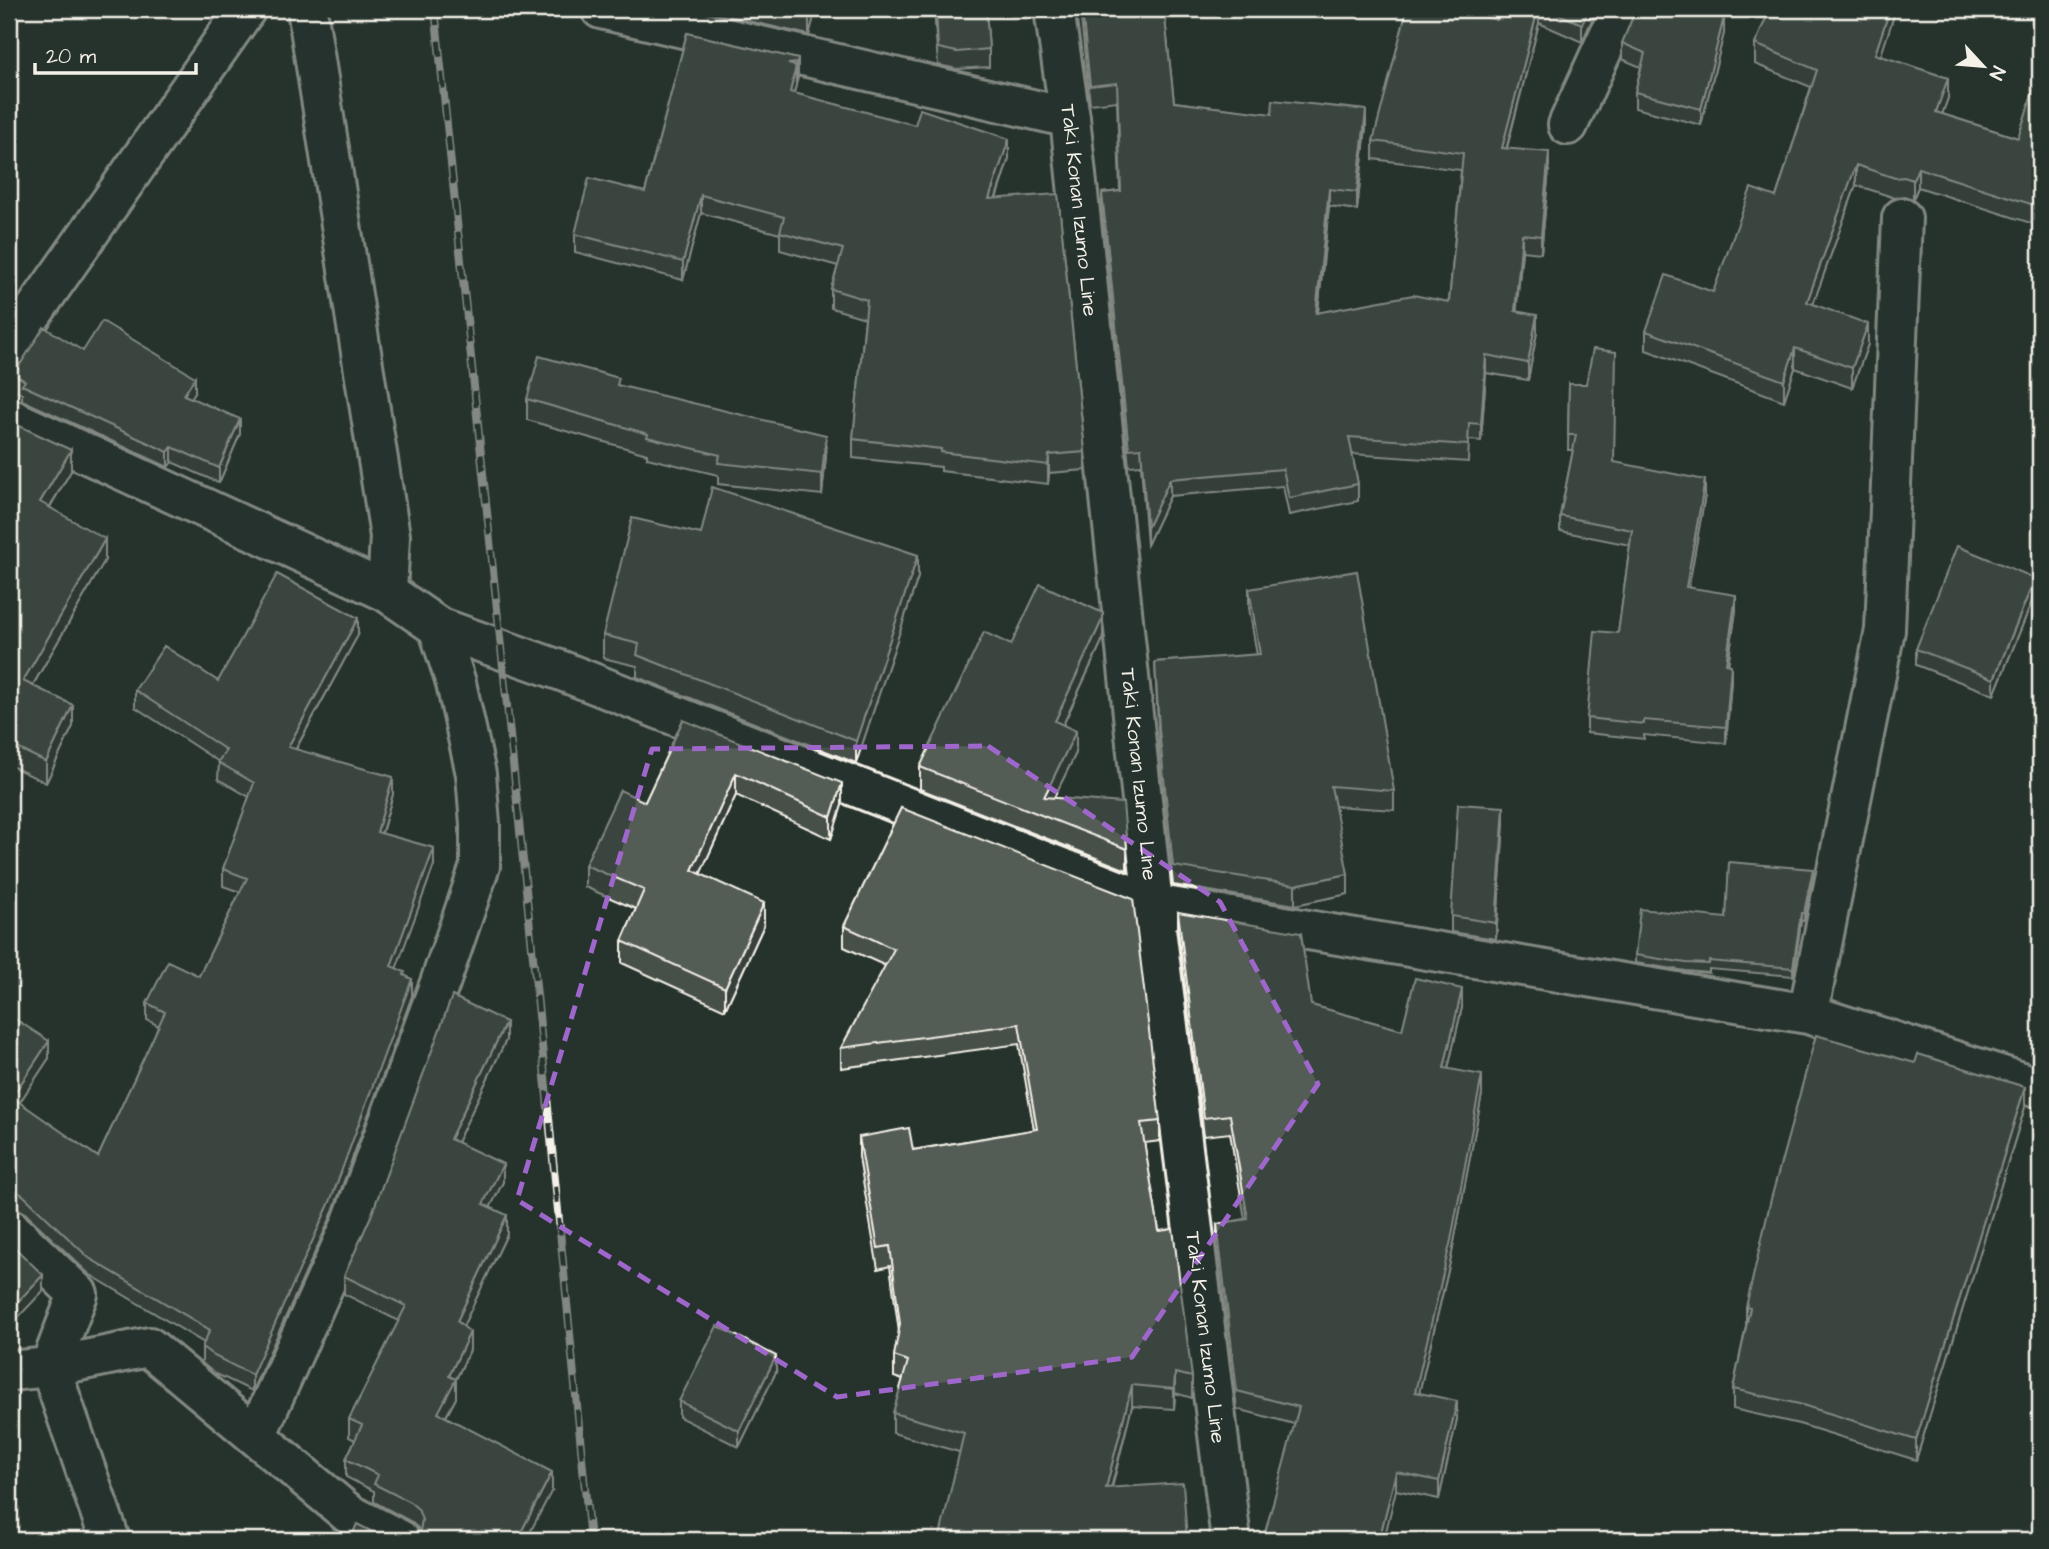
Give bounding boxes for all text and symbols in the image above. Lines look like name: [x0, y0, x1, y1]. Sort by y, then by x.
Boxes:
scale bar: [35, 32, 196, 76]
north arrow: [1948, 32, 2018, 102]
text: 20 m: [46, 42, 97, 71]
text: N: [1982, 62, 2012, 84]
street label: Taki Konan Izumo Line: [1053, 102, 1105, 318]
street label: Taki Konan Izumo Line: [1113, 667, 1164, 882]
street label: Taki Konan Izumo Line: [1178, 1230, 1233, 1445]

